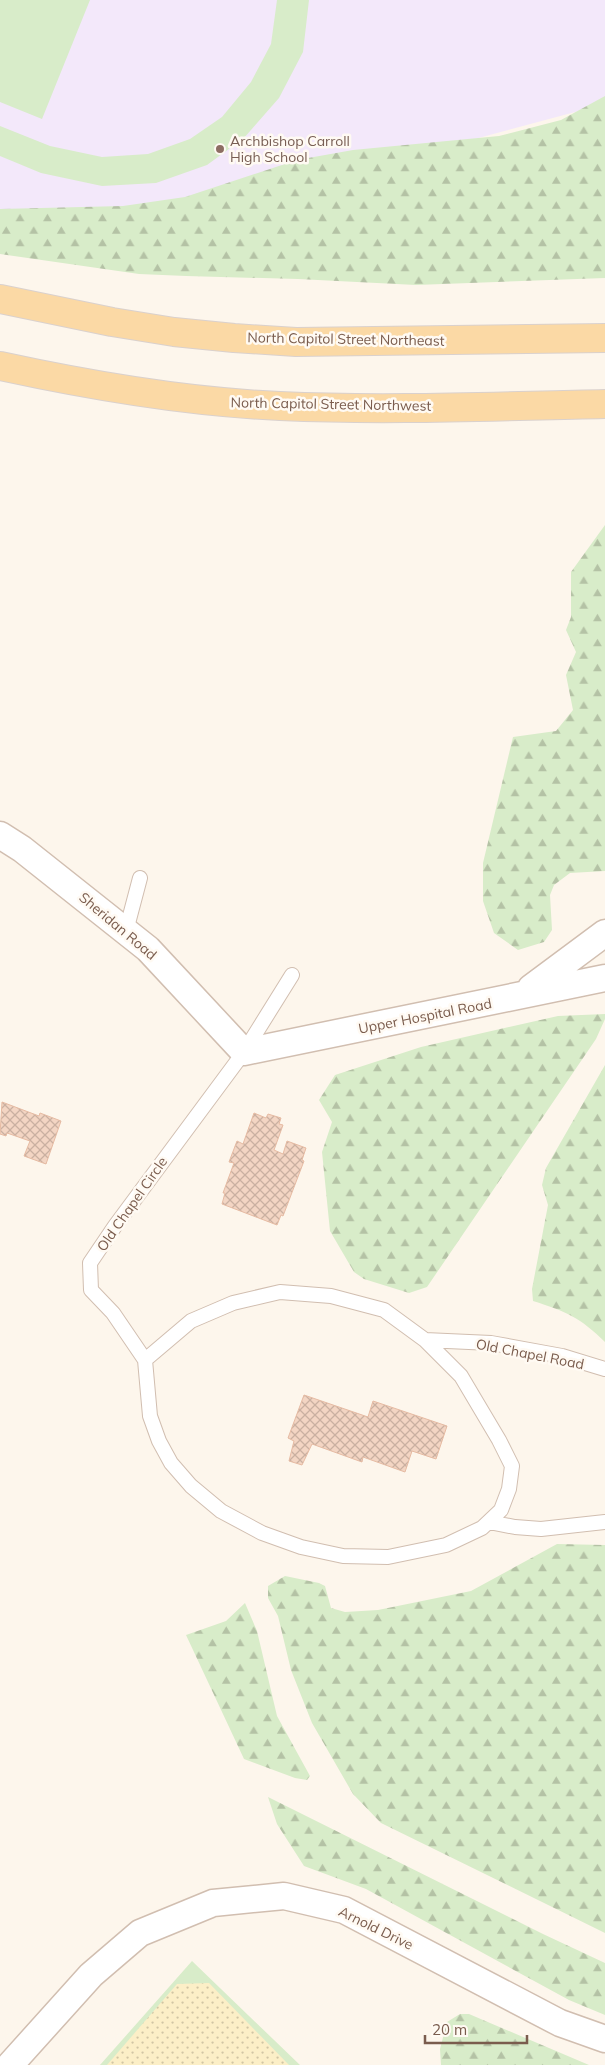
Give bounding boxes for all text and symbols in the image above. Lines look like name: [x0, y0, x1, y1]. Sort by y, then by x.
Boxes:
place label: Archbishop Carroll High School: [230, 132, 350, 166]
marker: Archbishop Carroll High School: [214, 143, 226, 155]
street label: North Capitol Street Northeast: [247, 328, 445, 350]
street label: North Capitol Street Northwest: [230, 393, 432, 415]
street label: Sheridan Road: [75, 888, 161, 964]
street label: Upper Hospital Road: [357, 994, 493, 1038]
street label: Old Chapel Circle: [93, 1153, 171, 1255]
street label: Old Chapel Road: [474, 1335, 586, 1373]
street label: Arnold Drive: [336, 1902, 416, 1954]
scale bar: [425, 2012, 528, 2044]
text: 20 m: [432, 2020, 467, 2039]

